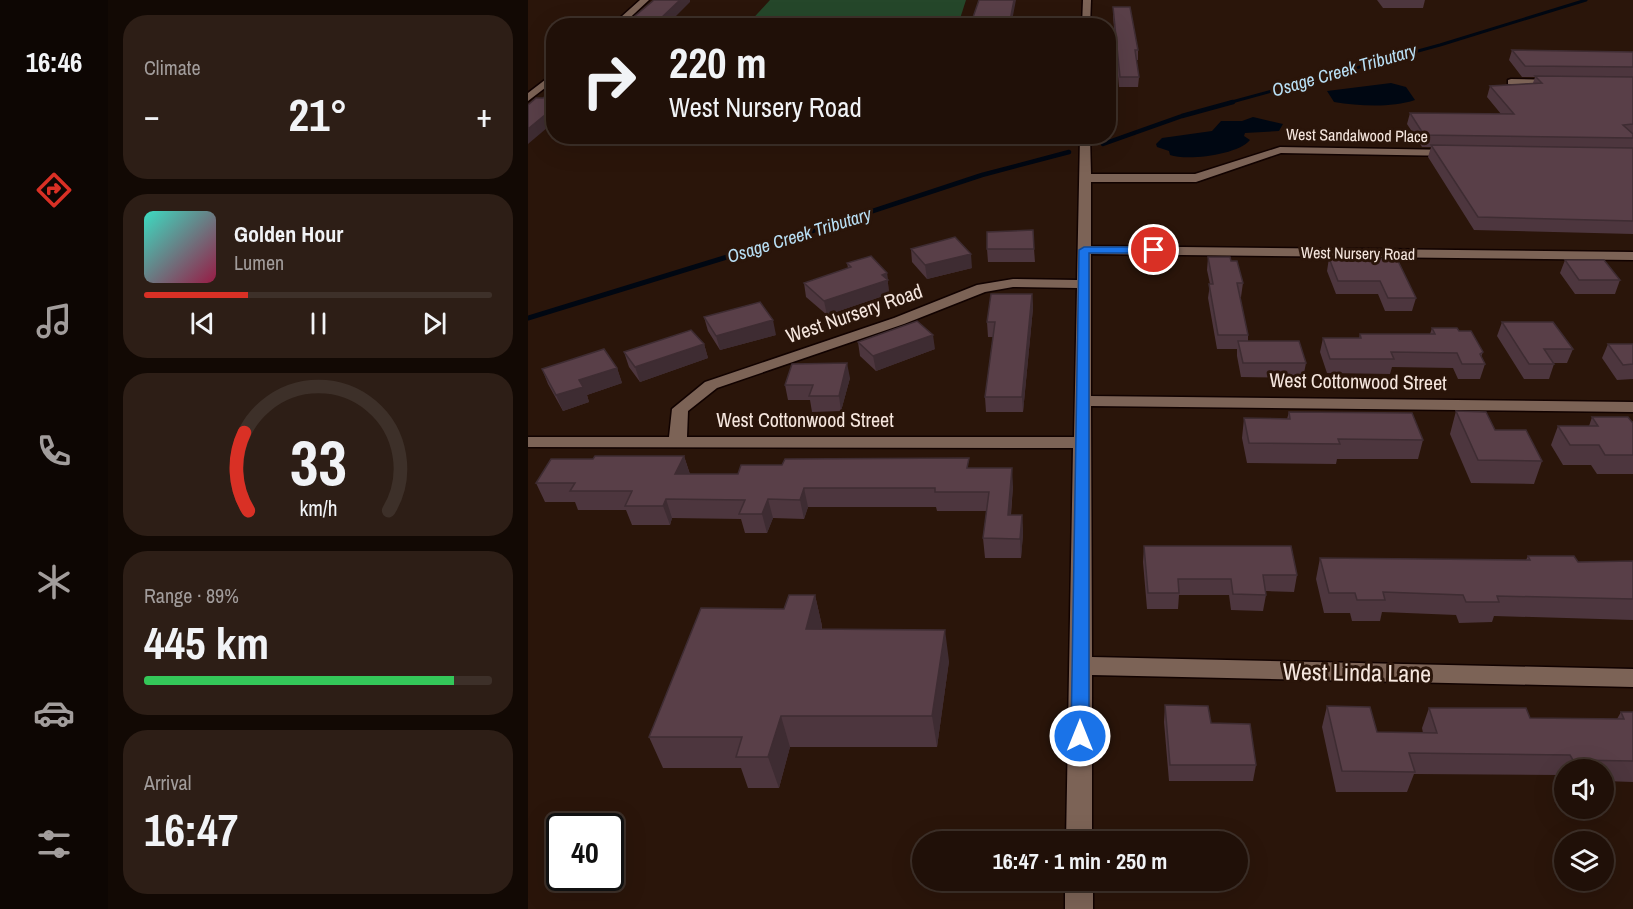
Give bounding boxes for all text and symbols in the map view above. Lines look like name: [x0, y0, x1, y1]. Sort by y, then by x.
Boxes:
text: 220 m: [669, 35, 767, 91]
water label: Osage Creek Tributary: [1269, 37, 1421, 103]
icon: right: [570, 42, 648, 120]
text: 16:46: [26, 44, 82, 80]
text: Climate: [144, 54, 201, 81]
text: 21°: [288, 84, 348, 145]
text: West Nursery Road: [669, 89, 862, 125]
text: −: [144, 93, 160, 137]
text: +: [476, 93, 492, 137]
street label: West Sandalwood Place: [1286, 123, 1428, 147]
icon: directions: [33, 169, 75, 211]
water label: Osage Creek Tributary: [724, 201, 876, 269]
text: Golden Hour: [234, 219, 343, 249]
pin: [1128, 224, 1179, 275]
icon: arrive: [1137, 233, 1170, 266]
street label: West Nursery Road: [1301, 241, 1415, 265]
text: Lumen: [234, 249, 284, 276]
street label: West Nursery Road: [782, 277, 926, 349]
icon: music: [33, 300, 75, 342]
icon: previous: [186, 307, 219, 340]
icon: pause: [302, 307, 335, 340]
icon: next: [418, 307, 451, 340]
street label: West Cottonwood Street: [1269, 366, 1447, 396]
street label: West Cottonwood Street: [716, 406, 894, 433]
text: 33: [290, 421, 346, 505]
icon: phone: [33, 430, 75, 472]
text: km/h: [299, 495, 337, 524]
icon: climate: [33, 561, 75, 603]
text: Range · 89%: [144, 582, 239, 609]
text: 445 km: [144, 612, 269, 673]
street label: West Linda Lane: [1282, 655, 1432, 689]
icon: car: [33, 692, 75, 734]
position arrow: [1048, 704, 1112, 768]
map controls: [1554, 759, 1614, 891]
button: sound: [1554, 759, 1614, 819]
text: Arrival: [144, 769, 191, 796]
text: 16:47: [144, 799, 238, 860]
speed limit sign: 40: [546, 813, 624, 891]
icon: filters: [33, 823, 75, 865]
button: layers: [1554, 831, 1614, 891]
text: 16:47 · 1 min · 250 m: [993, 846, 1167, 876]

